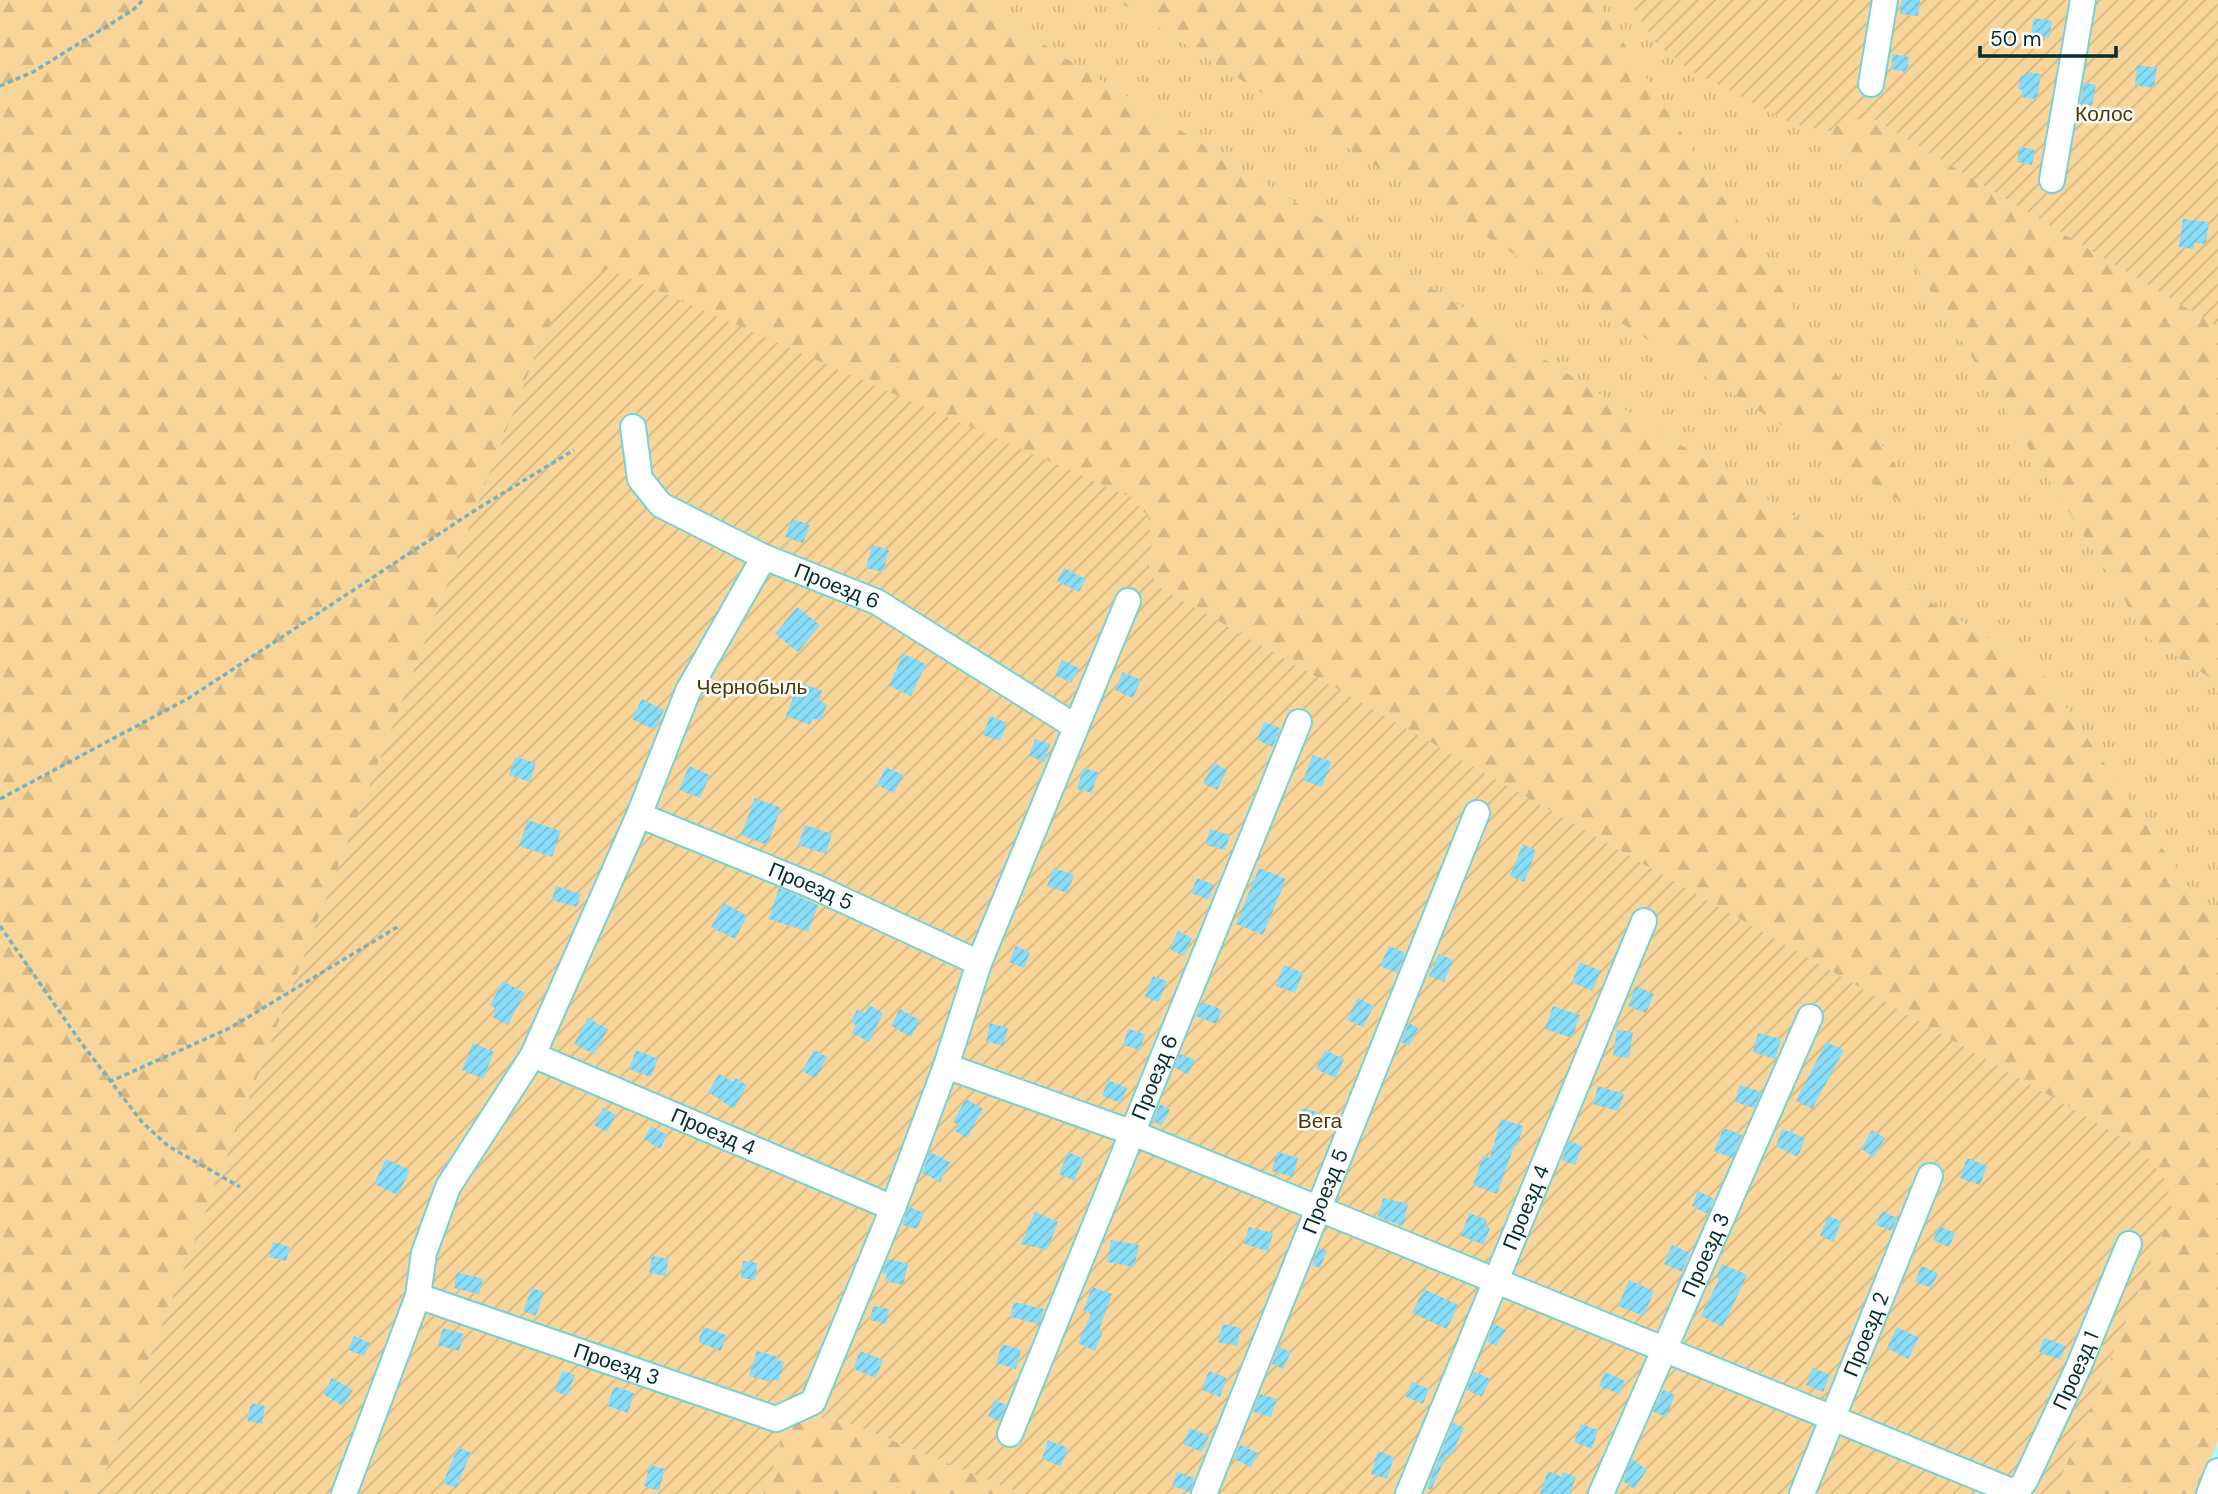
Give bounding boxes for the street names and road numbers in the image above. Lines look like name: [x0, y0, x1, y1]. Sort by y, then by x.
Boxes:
street label: Проезд 6: [790, 556, 884, 616]
street label: Проезд 5: [764, 856, 858, 917]
street label: Проезд 6: [1125, 1030, 1185, 1124]
street label: Проезд 4: [667, 1101, 760, 1162]
street label: Проезд 5: [1296, 1145, 1355, 1238]
street label: Проезд 4: [1496, 1160, 1556, 1254]
street label: Проезд 3: [1675, 1208, 1736, 1301]
street label: Проезд 2: [1837, 1288, 1896, 1381]
street label: Проезд 1: [2046, 1327, 2106, 1415]
street label: Проезд 3: [570, 1337, 663, 1392]

